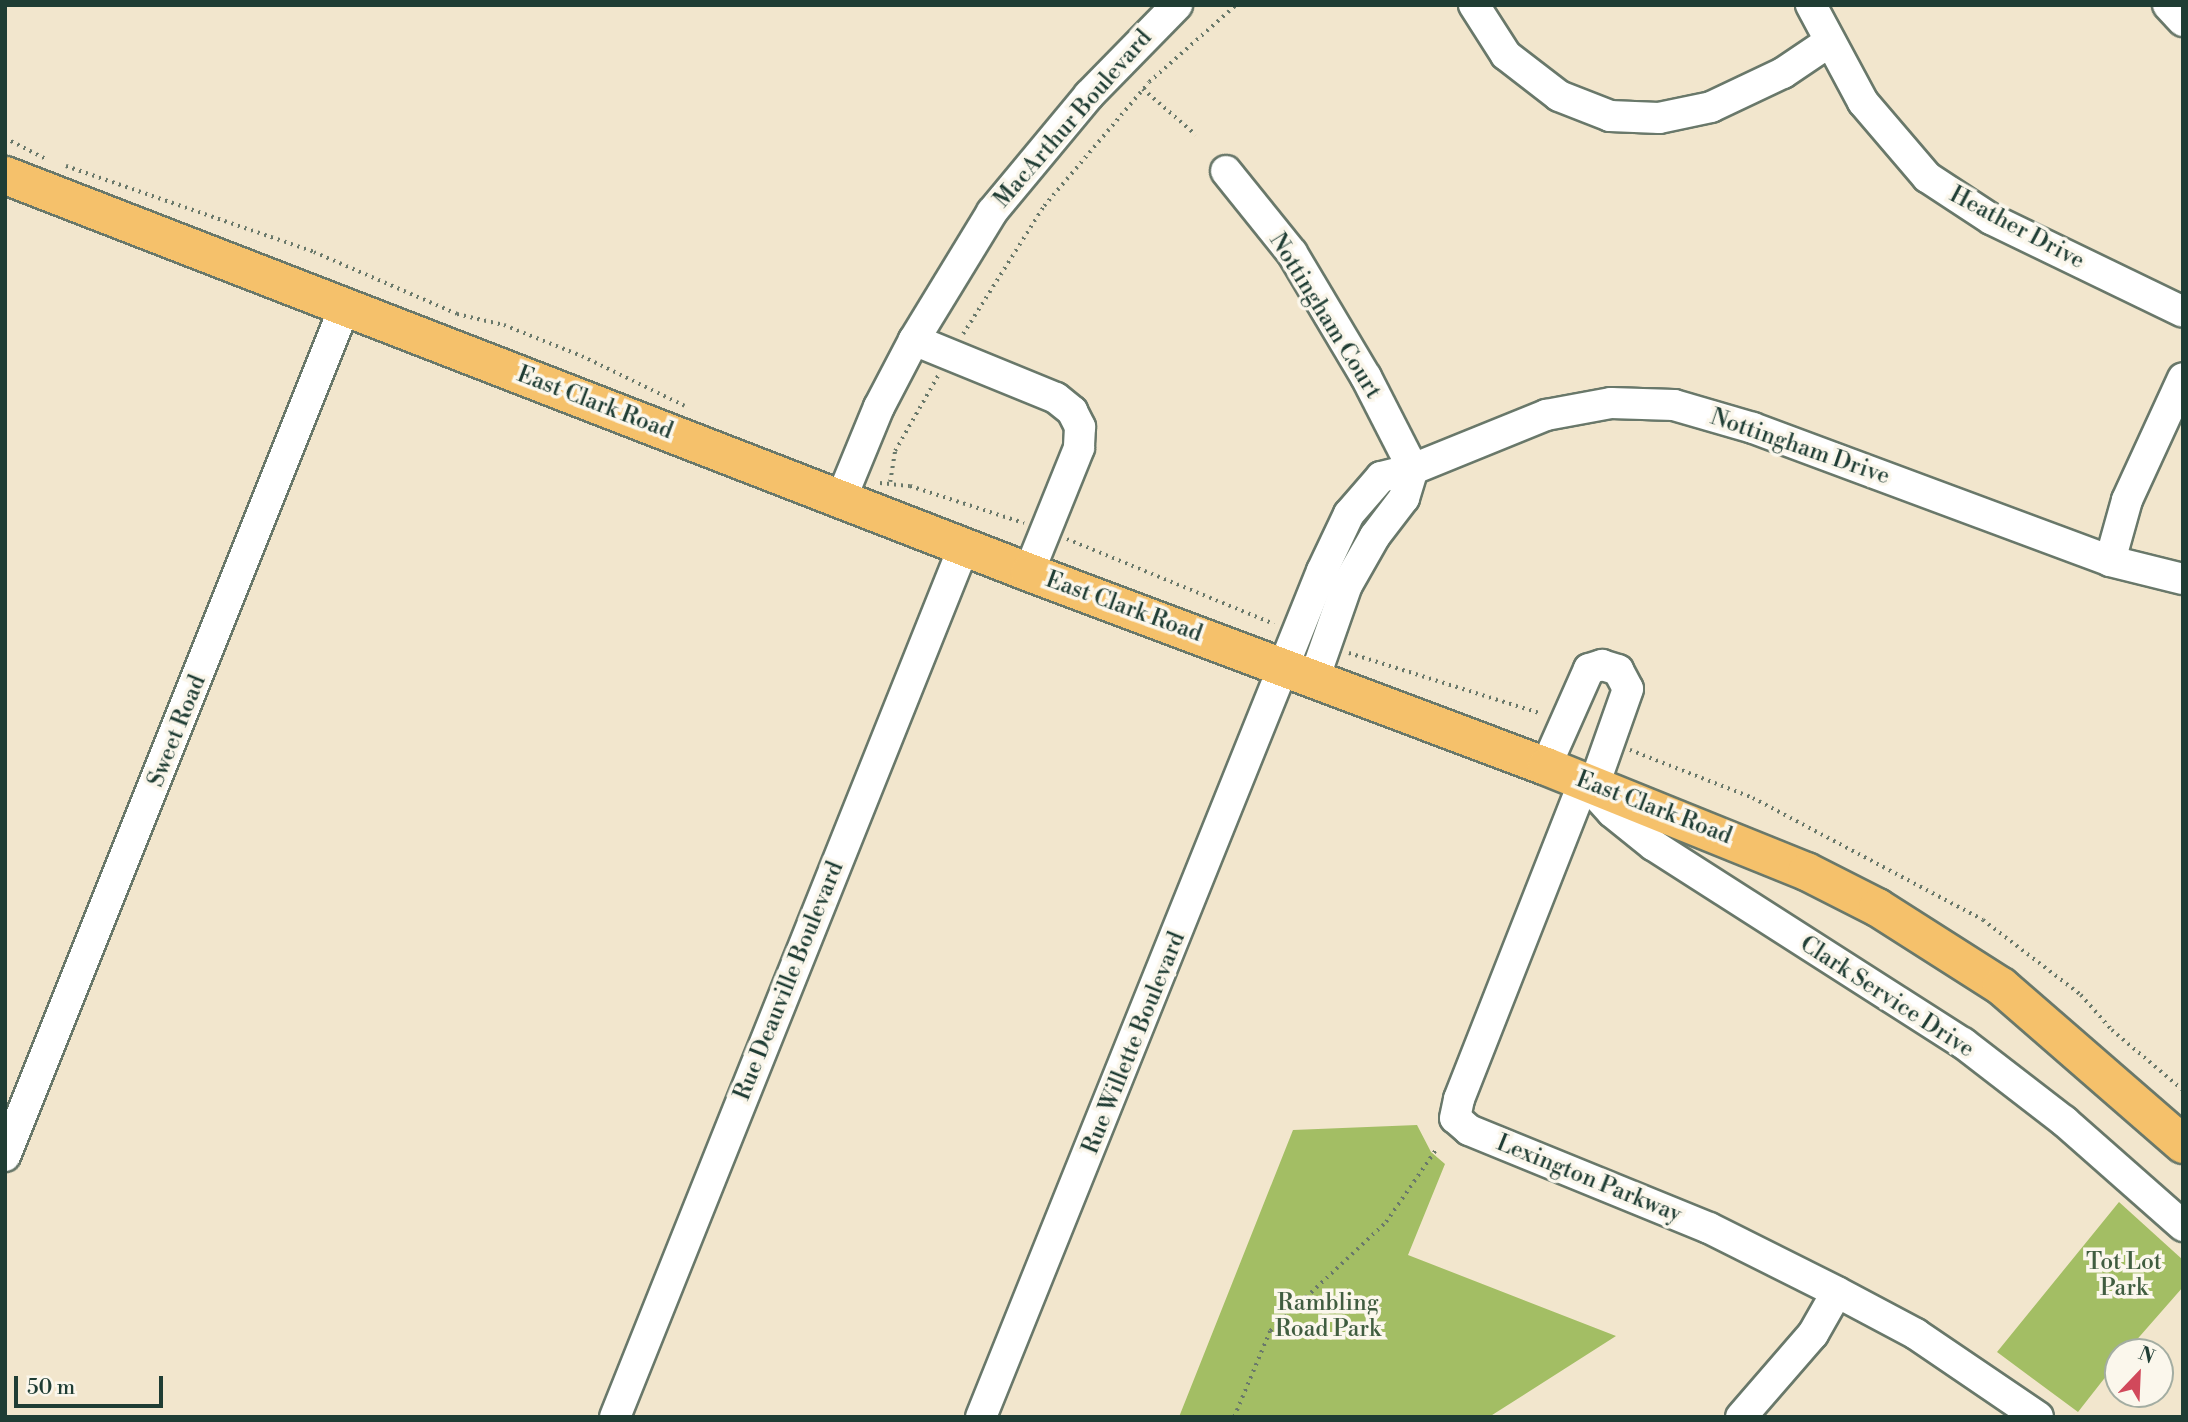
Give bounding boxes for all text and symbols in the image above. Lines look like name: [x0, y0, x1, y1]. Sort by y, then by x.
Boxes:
street label: MacArthur Boulevard: [988, 25, 1158, 213]
street label: Heather Drive: [1945, 181, 2089, 275]
street label: Nottingham Court: [1263, 228, 1387, 404]
street label: East Clark Road: [513, 361, 677, 445]
street label: Nottingham Drive: [1707, 403, 1893, 491]
street label: East Clark Road: [1042, 566, 1206, 648]
street label: Sweet Road: [142, 671, 212, 791]
street label: East Clark Road: [1572, 766, 1736, 850]
street label: Rue Deauville Boulevard: [728, 858, 850, 1104]
street label: Rue Willette Boulevard: [1077, 928, 1191, 1158]
street label: Clark Service Drive: [1795, 930, 1979, 1064]
street label: Lexington Parkway: [1492, 1129, 1686, 1229]
park label: Tot Lot Park: [2086, 1248, 2162, 1302]
park label: Rambling Road Park: [1275, 1289, 1381, 1343]
north arrow: [2104, 1338, 2174, 1408]
text: N: [2135, 1342, 2158, 1369]
scale bar: [18, 1362, 166, 1406]
text: 50 m: [27, 1375, 75, 1401]

